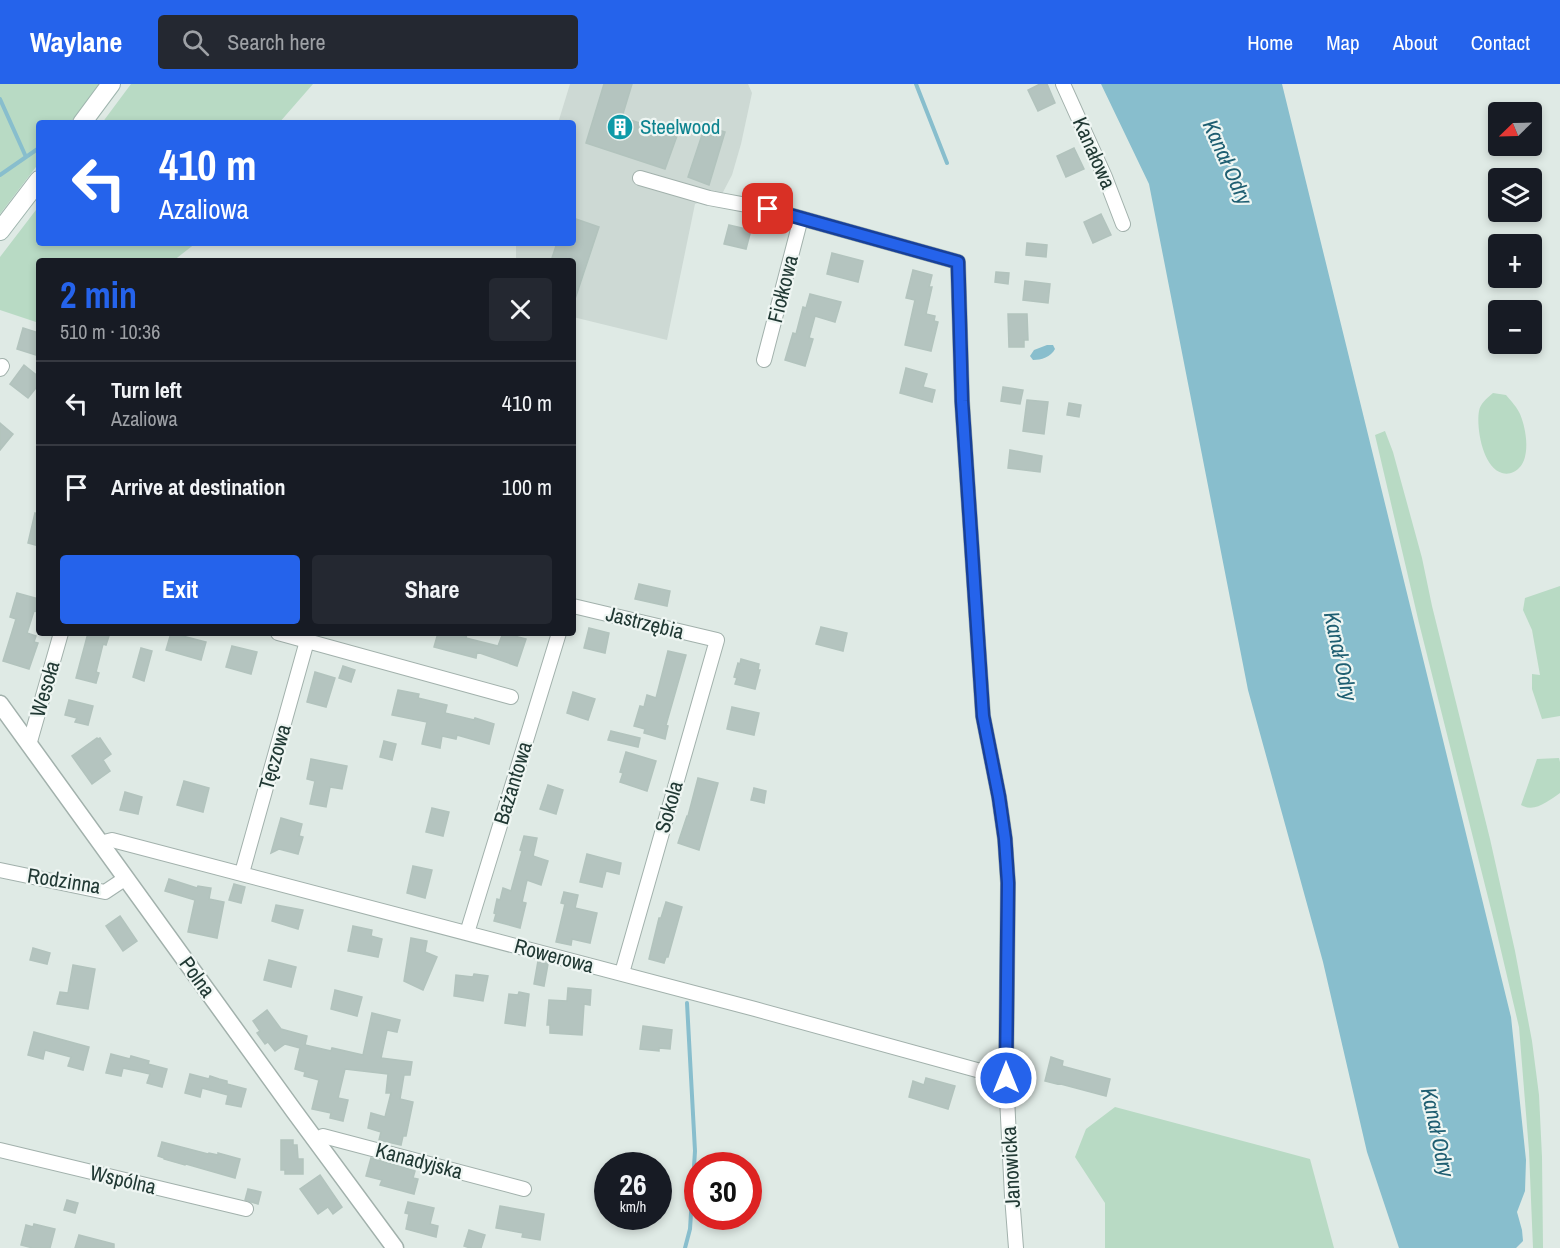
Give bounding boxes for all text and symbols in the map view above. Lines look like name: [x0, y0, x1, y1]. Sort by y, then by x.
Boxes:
search box: [158, 15, 578, 69]
text: Waylane: [30, 23, 122, 61]
icon: search: [179, 26, 212, 59]
text: Search here: [227, 27, 326, 57]
text: Home: [1247, 28, 1293, 57]
text: Map: [1326, 28, 1360, 57]
text: About: [1393, 28, 1438, 57]
text: Contact: [1471, 28, 1530, 57]
north arrow: [1488, 102, 1542, 156]
map controls: [1488, 102, 1542, 354]
building icon: Steelwood: [605, 112, 635, 142]
place label: Steelwood: [640, 112, 720, 141]
street label: Kanałowa: [1066, 112, 1123, 194]
water label: Kanał Odry: [1196, 115, 1260, 210]
text: 410 m: [159, 137, 257, 193]
icon: left: [60, 144, 138, 222]
button: layers: [1488, 168, 1542, 222]
pin: [742, 183, 793, 234]
text: Azaliowa: [159, 191, 249, 227]
icon: arrive: [751, 192, 784, 225]
button: +: [1488, 234, 1542, 288]
street label: Fiołkowa: [760, 252, 805, 326]
text: 2 min: [60, 271, 137, 319]
button: close: [489, 278, 552, 341]
button: −: [1488, 300, 1542, 354]
text: 510 m · 10:36: [60, 318, 160, 345]
text: Turn left: [111, 375, 182, 405]
icon: left: [60, 387, 93, 420]
text: 410 m: [502, 388, 552, 418]
text: Azaliowa: [111, 405, 178, 432]
icon: arrive: [60, 471, 93, 504]
text: Arrive at destination: [111, 472, 285, 502]
text: 100 m: [502, 472, 552, 502]
button: Exit: [60, 555, 300, 624]
button: Share: [312, 555, 552, 624]
street label: Jastrzębia: [603, 599, 688, 646]
water label: Kanał Odry: [1317, 609, 1365, 704]
street label: Wesoła: [23, 657, 66, 720]
street label: Tęczowa: [251, 720, 298, 793]
street label: Bażantowa: [486, 737, 539, 828]
street label: Sokola: [647, 777, 690, 836]
street label: Rodzinna: [25, 860, 103, 901]
street label: Rowerowa: [511, 931, 598, 980]
street label: Polna: [173, 950, 222, 1003]
position arrow: [974, 1046, 1038, 1110]
water label: Kanał Odry: [1414, 1085, 1462, 1180]
street label: Janowicka: [994, 1125, 1027, 1208]
street label: Kanadyjska: [372, 1135, 466, 1186]
speed limit sign: 30: [684, 1152, 762, 1230]
street label: Wspólna: [87, 1158, 159, 1201]
text: 26: [619, 1164, 647, 1204]
text: km/h: [620, 1196, 646, 1217]

